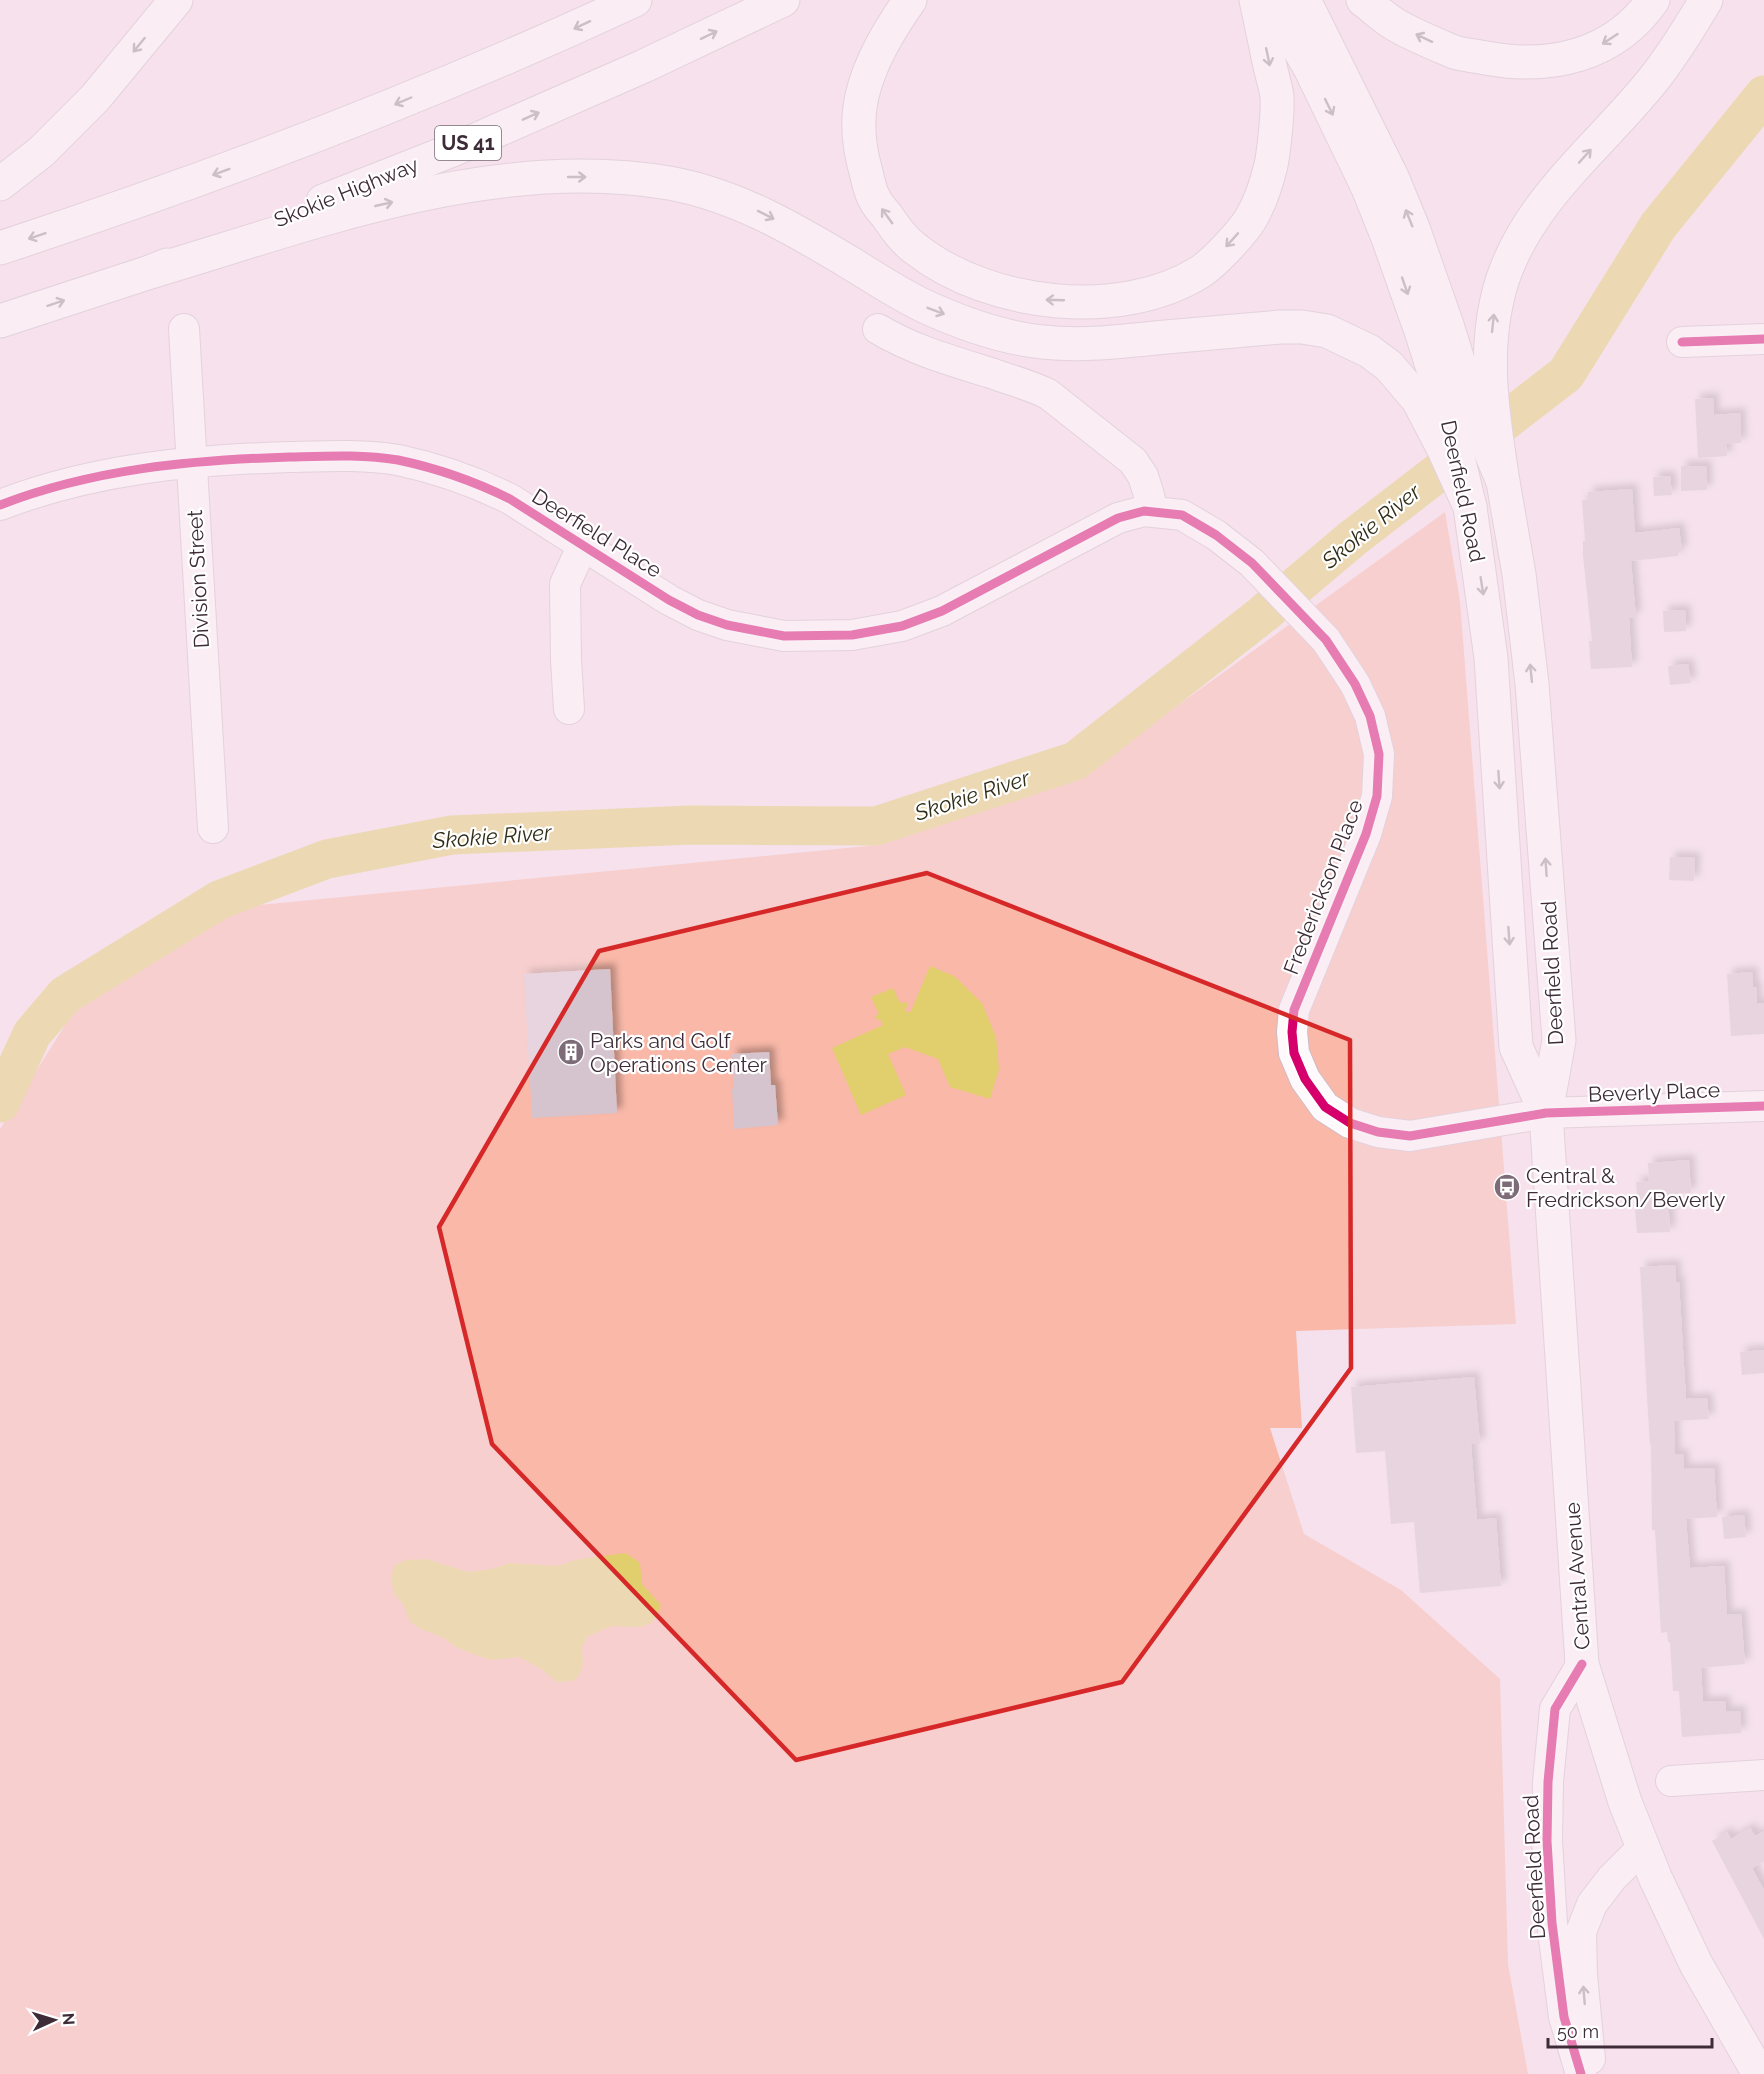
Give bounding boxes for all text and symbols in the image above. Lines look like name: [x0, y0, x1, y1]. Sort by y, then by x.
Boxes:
one-way arrow: [574, 19, 592, 31]
one-way arrow: [700, 29, 718, 41]
one-way arrow: [1416, 31, 1434, 43]
one-way arrow: [1603, 33, 1619, 45]
one-way arrow: [132, 37, 146, 52]
one-way arrow: [1263, 47, 1274, 66]
one-way arrow: [394, 96, 412, 107]
one-way arrow: [1323, 97, 1335, 115]
one-way arrow: [522, 109, 540, 121]
road number: US 41: [435, 126, 501, 160]
one-way arrow: [1578, 148, 1592, 163]
street label: Skokie Highway: [270, 152, 422, 232]
one-way arrow: [212, 167, 231, 178]
one-way arrow: [567, 171, 587, 183]
one-way arrow: [374, 198, 394, 209]
one-way arrow: [880, 208, 893, 224]
one-way arrow: [1403, 209, 1414, 228]
one-way arrow: [757, 210, 775, 222]
one-way arrow: [28, 231, 47, 242]
one-way arrow: [1225, 232, 1239, 247]
one-way arrow: [1401, 276, 1412, 295]
one-way arrow: [1046, 294, 1066, 305]
one-way arrow: [46, 296, 65, 307]
one-way arrow: [926, 306, 945, 317]
one-way arrow: [1488, 314, 1499, 334]
street label: Deerfield Road: [1436, 418, 1490, 564]
water label: Skokie River: [1316, 477, 1427, 574]
street label: Deerfield Place: [528, 483, 666, 583]
street label: Division Street: [182, 509, 214, 649]
one-way arrow: [1476, 576, 1487, 595]
one-way arrow: [1525, 664, 1536, 684]
water label: Skokie River: [910, 764, 1034, 826]
one-way arrow: [1494, 770, 1505, 790]
street label: Frederickson Place: [1278, 796, 1368, 978]
water label: Skokie River: [431, 819, 554, 853]
one-way arrow: [1540, 858, 1551, 878]
street label: Deerfield Road: [1536, 900, 1568, 1046]
one-way arrow: [1504, 926, 1515, 945]
place label: Parks and Golf Operations Center: [590, 1028, 768, 1077]
building icon: Parks and Golf Operations Center: [556, 1037, 586, 1067]
street label: Beverly Place: [1588, 1077, 1720, 1107]
place label: Central & Fredrickson/Beverly: [1526, 1163, 1725, 1212]
bus stop icon: Central & Fredrickson/Beverly: [1492, 1172, 1522, 1202]
street label: Central Avenue: [1559, 1501, 1595, 1651]
street label: Deerfield Road: [1518, 1794, 1550, 1940]
one-way arrow: [1578, 1985, 1589, 2005]
north arrow: [24, 1990, 84, 2050]
scale bar: [1548, 2011, 1712, 2049]
text: N: [59, 2012, 78, 2026]
text: 50 m: [1557, 2021, 1599, 2042]

